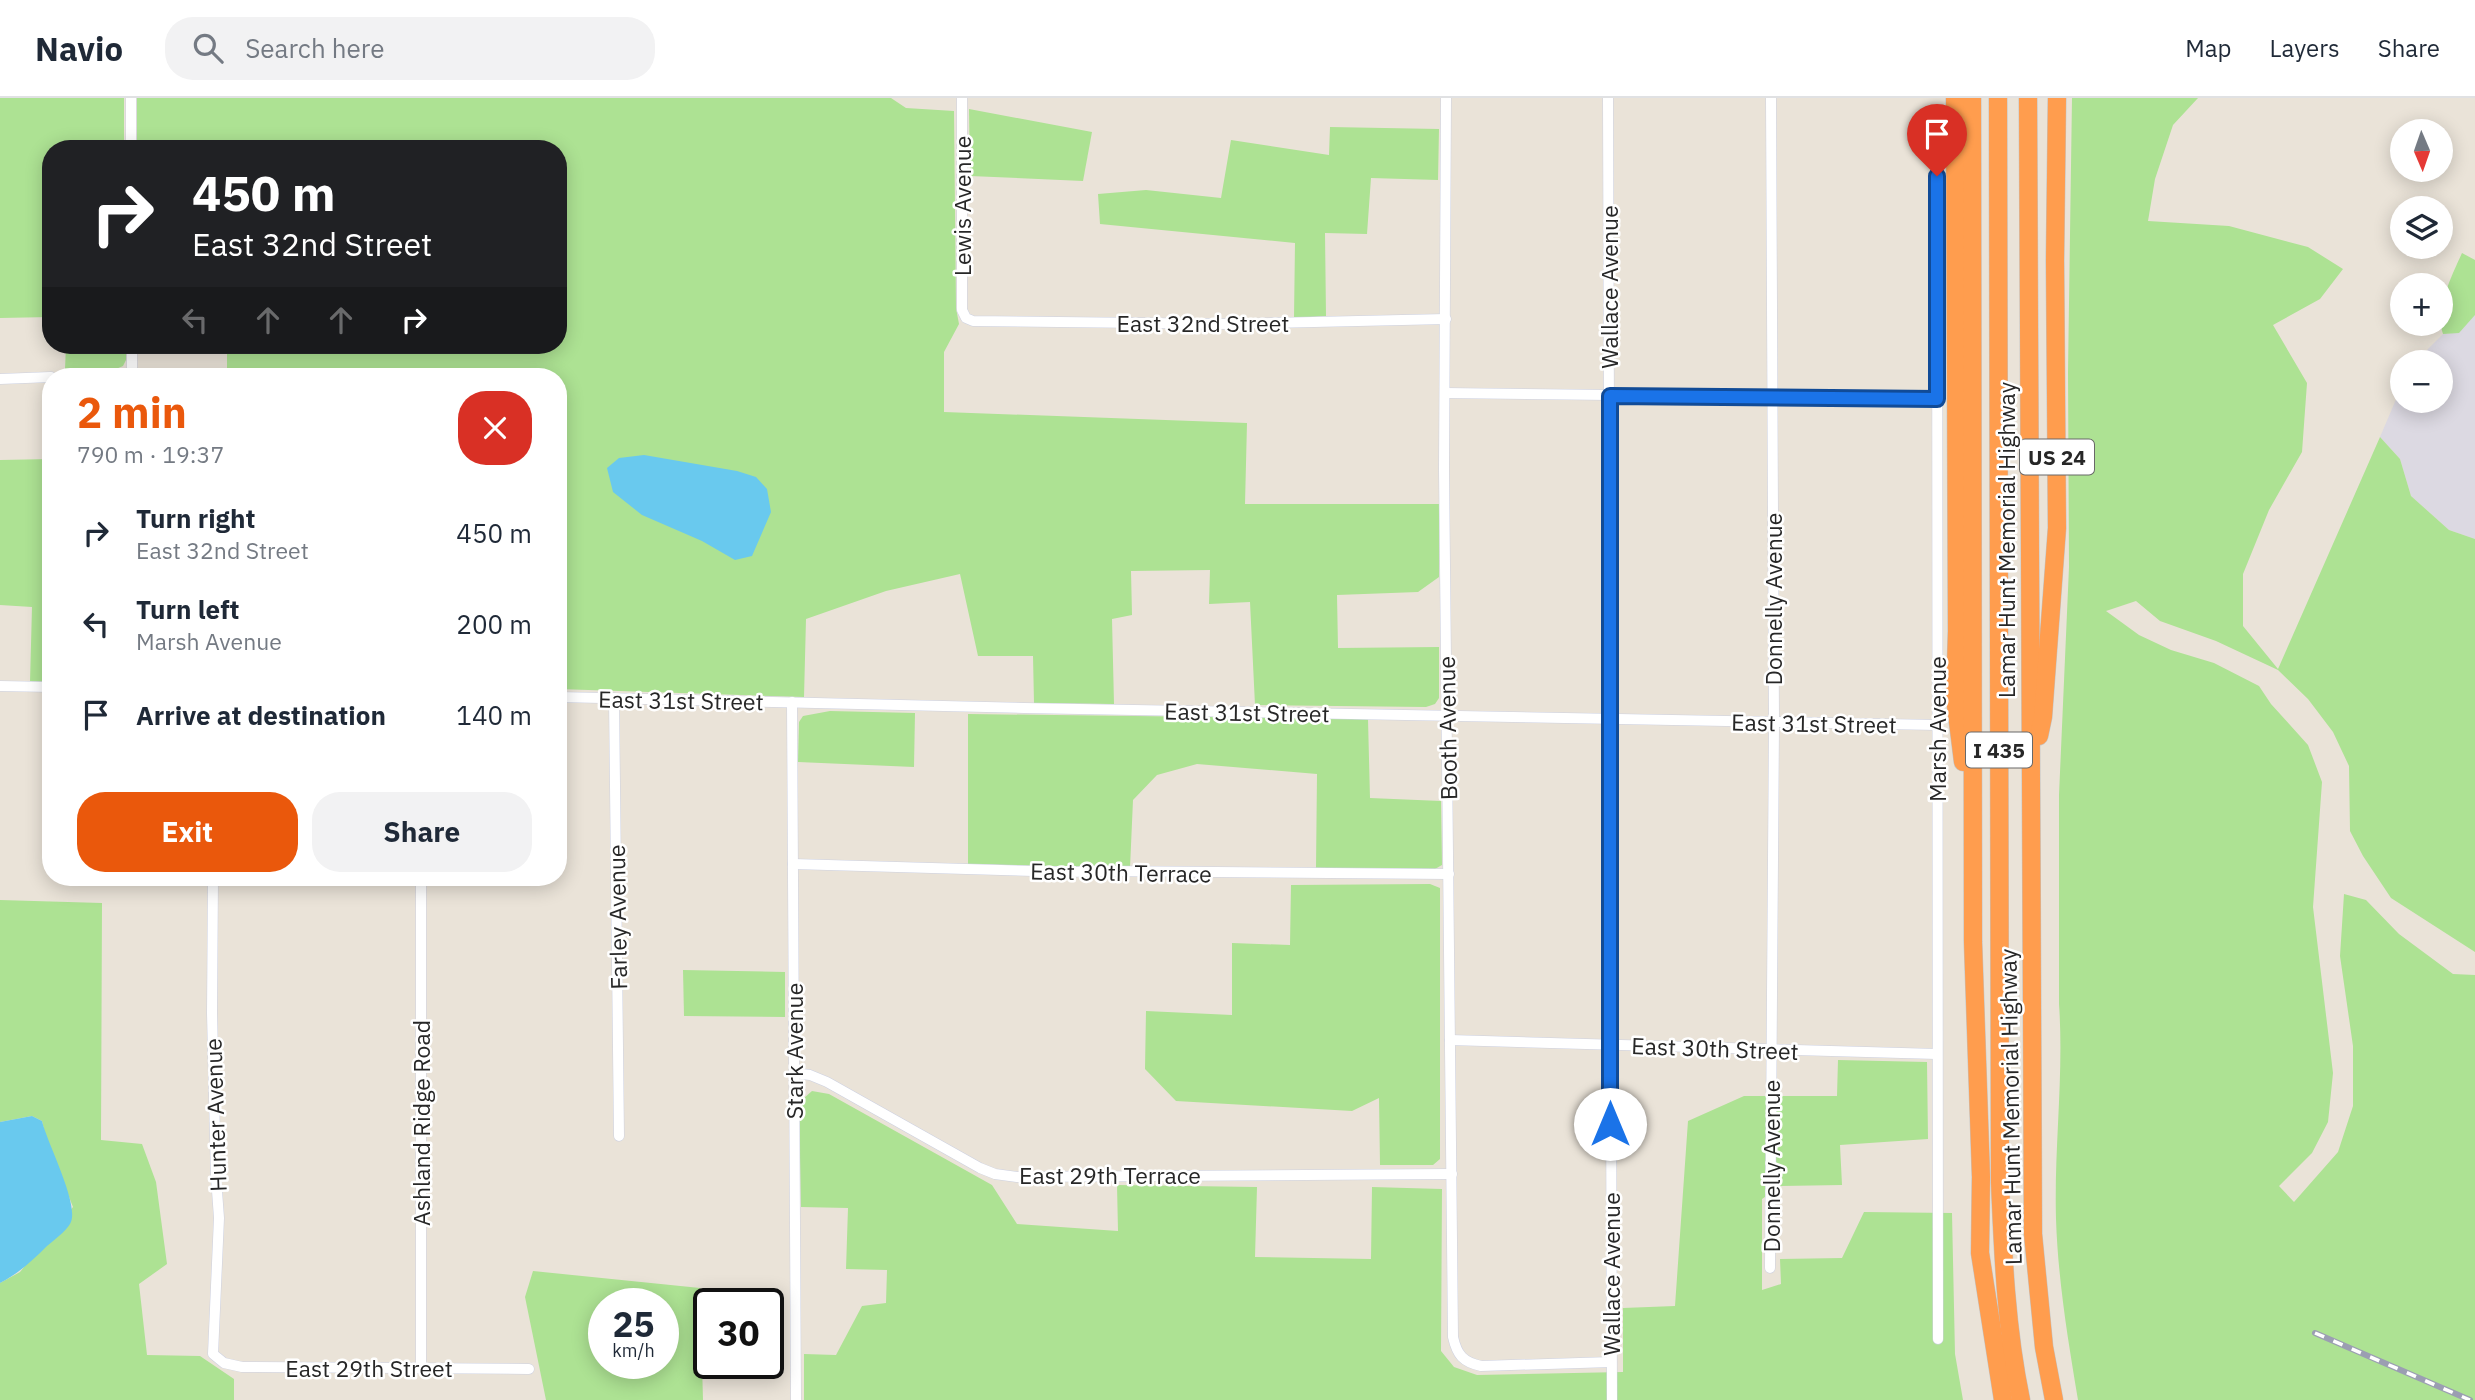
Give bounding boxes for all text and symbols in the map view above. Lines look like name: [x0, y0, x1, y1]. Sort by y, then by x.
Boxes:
search box: [165, 17, 655, 80]
text: Navio: [35, 27, 123, 70]
icon: search: [189, 29, 227, 67]
text: Search here: [245, 31, 385, 65]
text: Map: [2185, 32, 2232, 64]
text: Layers: [2270, 32, 2340, 64]
text: Share: [2378, 32, 2440, 64]
pin: [1907, 104, 1967, 176]
icon: arrive: [1918, 115, 1956, 153]
north arrow: [2390, 119, 2454, 182]
map controls: [2390, 119, 2453, 413]
street label: Lewis Avenue: [947, 136, 977, 276]
text: 450 m: [192, 161, 336, 224]
icon: right: [77, 168, 168, 259]
button: layers: [2390, 196, 2453, 259]
street label: Wallace Avenue: [1594, 205, 1624, 369]
text: East 32nd Street: [192, 223, 432, 265]
button: +: [2390, 273, 2453, 336]
icon: left: [176, 301, 214, 339]
icon: ahead: [249, 301, 287, 339]
icon: ahead: [322, 301, 360, 339]
icon: right: [395, 301, 433, 339]
street label: East 32nd Street: [1117, 308, 1289, 338]
button: −: [2390, 350, 2453, 413]
street label: Lamar Hunt Memorial Highway: [1991, 381, 2021, 698]
text: 2 min: [77, 385, 187, 440]
button: close: [458, 391, 532, 465]
text: 790 m · 19:37: [77, 439, 224, 469]
road number: US 24: [2020, 440, 2094, 474]
text: Turn right: [136, 501, 255, 535]
street label: Donnelly Avenue: [1758, 513, 1788, 685]
icon: right: [77, 514, 115, 552]
text: 450 m: [456, 516, 532, 550]
text: East 32nd Street: [136, 535, 309, 565]
text: Turn left: [136, 592, 239, 626]
icon: left: [77, 605, 115, 643]
text: 200 m: [456, 607, 532, 641]
text: Marsh Avenue: [136, 626, 282, 656]
street label: Booth Avenue: [1431, 656, 1463, 800]
street label: Marsh Avenue: [1922, 656, 1952, 802]
street label: East 31st Street: [598, 684, 764, 716]
icon: arrive: [77, 696, 115, 734]
street label: East 31st Street: [1164, 696, 1330, 728]
text: Arrive at destination: [136, 698, 386, 732]
text: 140 m: [456, 698, 532, 732]
street label: East 31st Street: [1731, 707, 1897, 739]
road number: I 435: [1966, 732, 2032, 768]
button: Exit: [77, 792, 298, 872]
button: Share: [312, 792, 532, 872]
street label: Farley Avenue: [601, 844, 633, 990]
street label: East 30th Terrace: [1030, 855, 1212, 889]
street label: Lamar Hunt Memorial Highway: [1992, 948, 2028, 1266]
street label: Stark Avenue: [779, 983, 809, 1119]
street label: Ashland Ridge Road: [406, 1020, 436, 1226]
street label: East 30th Street: [1631, 1030, 1799, 1066]
street label: Hunter Avenue: [197, 1038, 233, 1192]
street label: Donnelly Avenue: [1756, 1080, 1786, 1252]
position arrow: [1573, 1087, 1647, 1161]
street label: East 29th Terrace: [1019, 1160, 1201, 1190]
street label: Wallace Avenue: [1596, 1192, 1626, 1356]
speed limit sign: 30: [693, 1288, 784, 1379]
text: 25: [612, 1301, 655, 1347]
text: km/h: [612, 1339, 655, 1362]
street label: East 29th Street: [285, 1353, 453, 1383]

